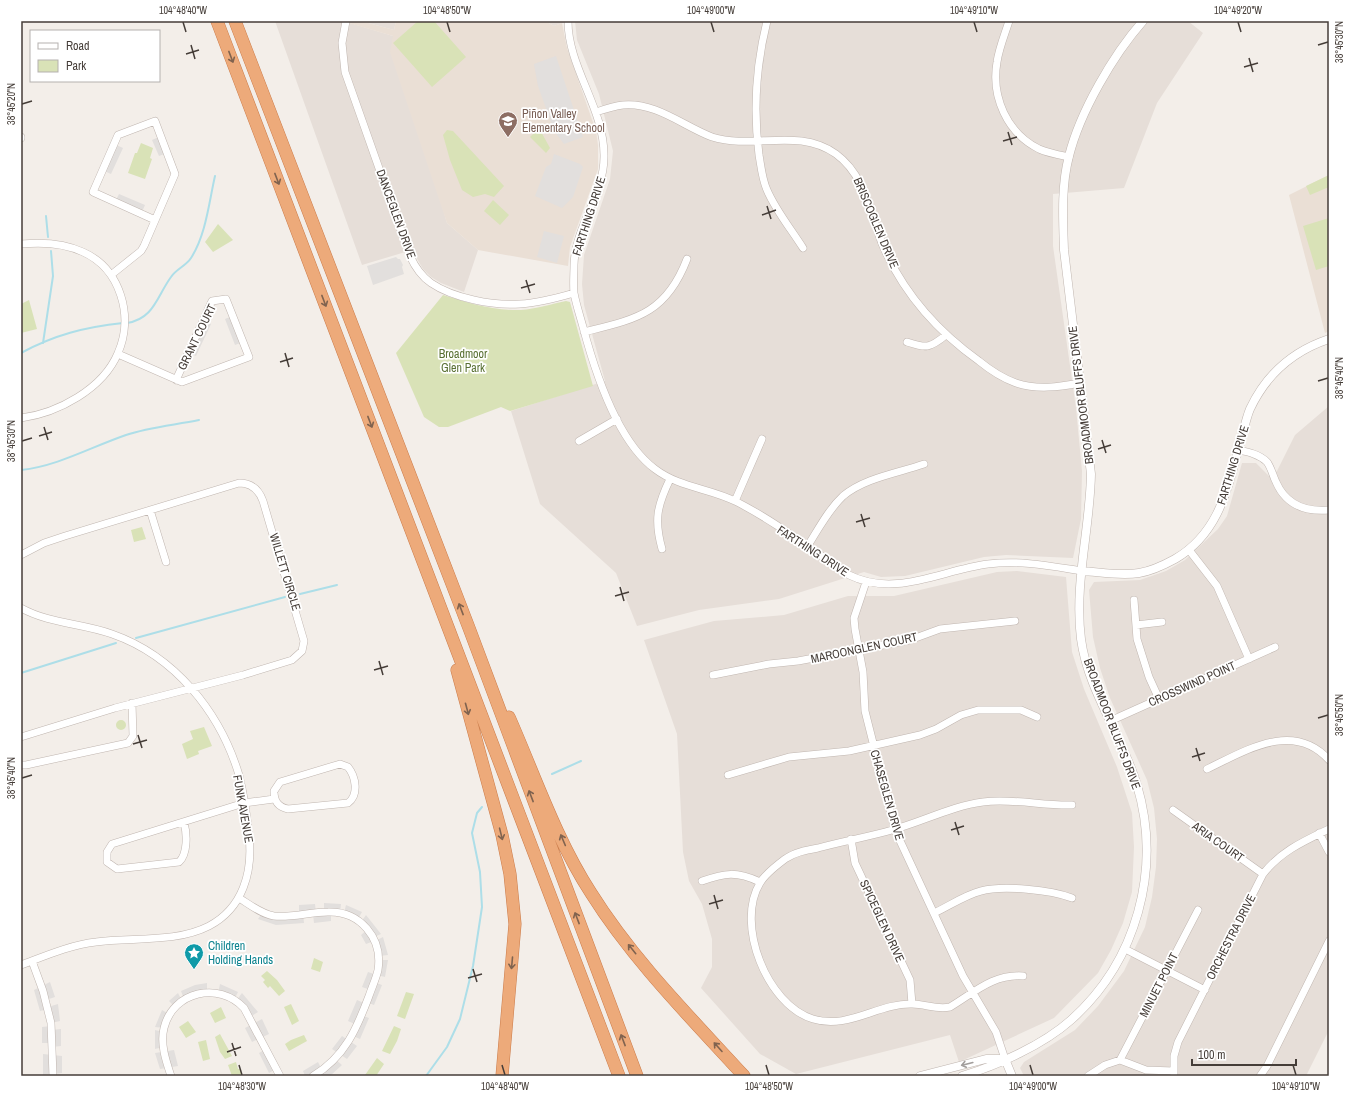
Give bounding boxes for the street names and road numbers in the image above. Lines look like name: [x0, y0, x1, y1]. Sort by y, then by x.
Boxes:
street label: DANCEGLEN DRIVE: [372, 167, 420, 261]
street label: FARTHING DRIVE: [569, 174, 609, 258]
street label: BRISCOGLEN DRIVE: [850, 175, 902, 271]
street label: GRANT COURT: [174, 301, 220, 373]
street label: BROADMOOR BLUFFS DRIVE: [1065, 325, 1097, 465]
street label: FARTHING DRIVE: [1213, 423, 1253, 507]
street label: FARTHING DRIVE: [774, 522, 852, 580]
street label: WILLETT CIRCLE: [266, 531, 304, 613]
street label: MAROONGLEN COURT: [809, 629, 919, 667]
street label: BROADMOOR BLUFFS DRIVE: [1080, 656, 1144, 792]
street label: CROSSWIND POINT: [1146, 658, 1238, 710]
street label: CHASEGLEN DRIVE: [866, 748, 908, 842]
street label: FUNK AVENUE: [229, 774, 257, 844]
street label: ARIA COURT: [1188, 818, 1247, 866]
street label: SPICEGLEN DRIVE: [856, 877, 908, 965]
street label: ORCHESTRA DRIVE: [1203, 891, 1259, 983]
street label: MINUET POINT: [1136, 950, 1182, 1020]

